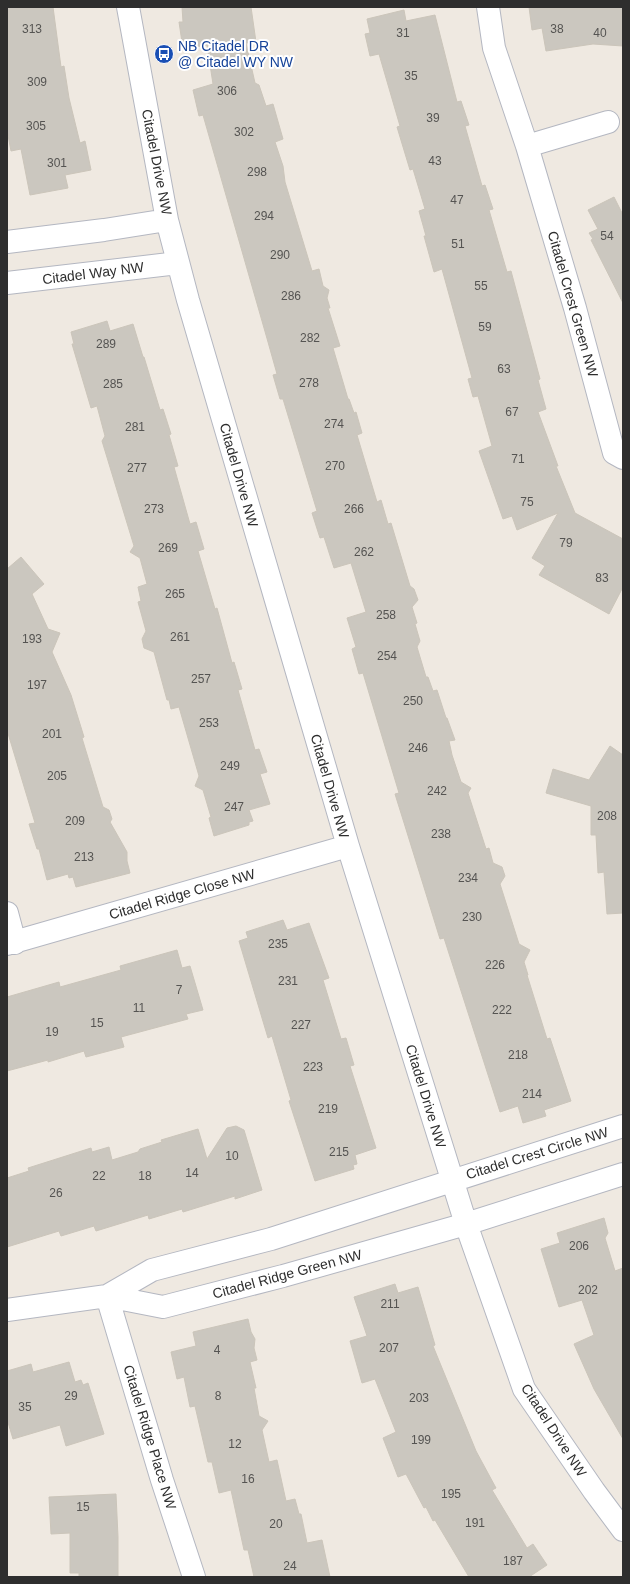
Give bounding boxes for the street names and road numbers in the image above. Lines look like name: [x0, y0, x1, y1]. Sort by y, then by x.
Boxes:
street label: Citadel Drive NW: [139, 108, 175, 217]
street label: Citadel Crest Green NW: [545, 229, 602, 379]
street label: Citadel Way NW: [41, 259, 145, 287]
street label: Citadel Drive NW: [217, 421, 262, 530]
street label: Citadel Drive NW: [308, 732, 353, 841]
street label: Citadel Ridge Close NW: [107, 865, 258, 922]
street label: Citadel Drive NW: [403, 1042, 450, 1150]
street label: Citadel Crest Circle NW: [464, 1124, 611, 1182]
street label: Citadel Ridge Green NW: [211, 1246, 364, 1302]
street label: Citadel Ridge Place NW: [120, 1363, 180, 1512]
street label: Citadel Drive NW: [518, 1381, 590, 1480]

